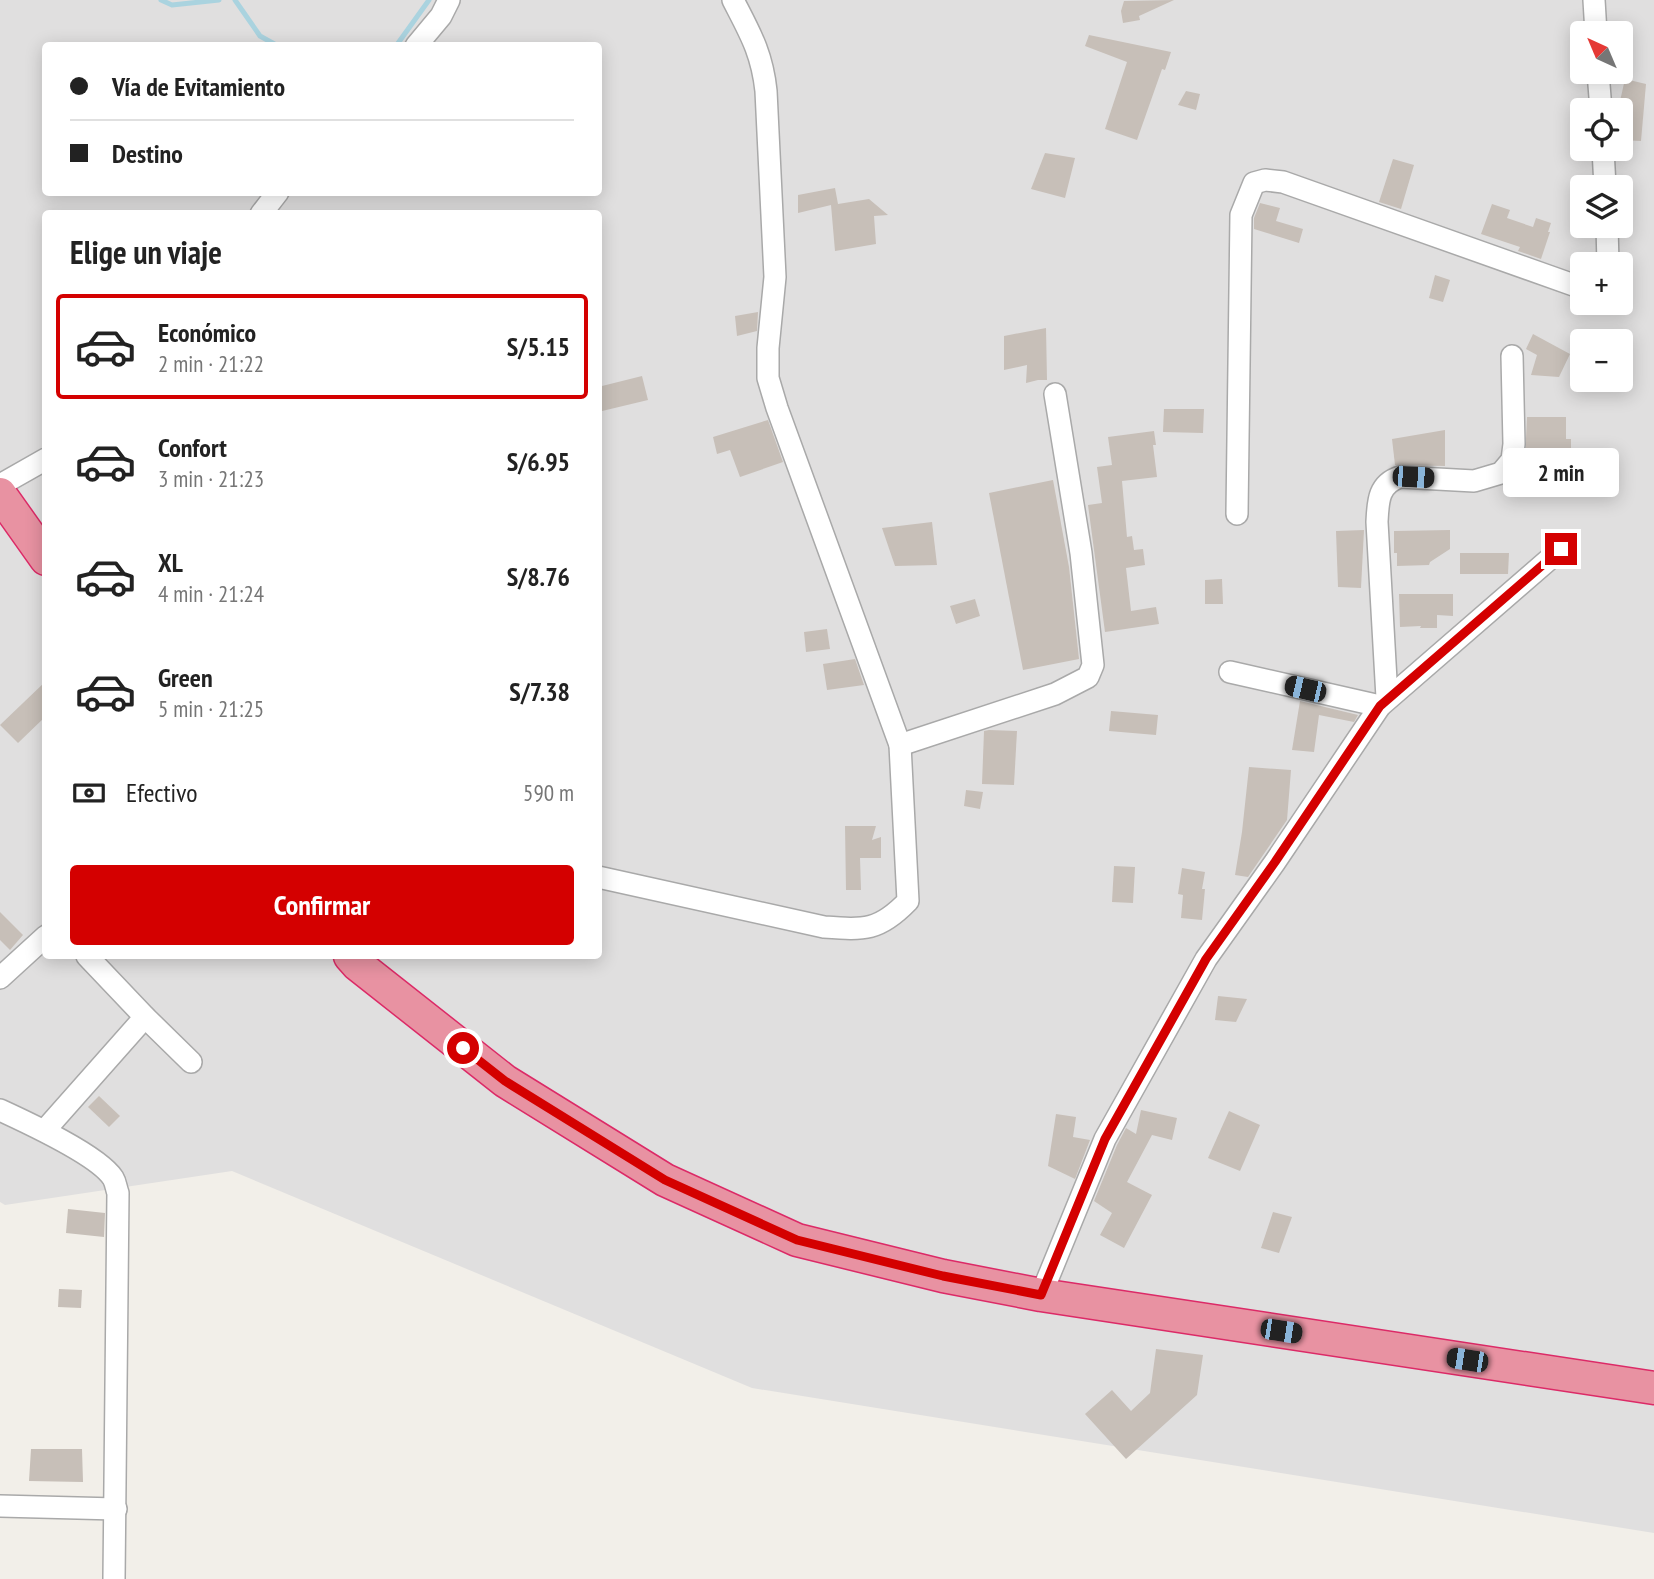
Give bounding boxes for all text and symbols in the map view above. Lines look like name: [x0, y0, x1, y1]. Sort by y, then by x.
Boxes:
north arrow: [1570, 21, 1633, 84]
map controls: [1570, 21, 1633, 392]
text: Vía de Evitamiento: [112, 70, 285, 103]
button: locate: [1570, 98, 1633, 161]
text: Destino: [112, 137, 183, 170]
button: layers: [1570, 175, 1633, 238]
text: Elige un viaje: [70, 231, 222, 273]
button: +: [1570, 252, 1633, 315]
icon: car: [74, 315, 137, 378]
text: Económico: [158, 316, 256, 349]
button: −: [1570, 329, 1633, 392]
text: S/5.15: [507, 330, 570, 363]
text: 2 min · 21:22: [158, 349, 264, 378]
icon: car: [74, 430, 137, 493]
text: Confort: [158, 431, 227, 464]
text: S/6.95: [507, 445, 570, 478]
callout: 2 min: [1503, 448, 1619, 496]
text: 2 min: [1538, 458, 1584, 487]
text: 3 min · 21:23: [158, 464, 264, 493]
car: [1392, 465, 1435, 489]
route end: [1545, 533, 1577, 565]
icon: car: [74, 545, 137, 608]
text: XL: [158, 546, 183, 579]
text: S/8.76: [507, 560, 570, 593]
text: 4 min · 21:24: [158, 579, 264, 608]
icon: car: [74, 660, 137, 723]
text: Green: [158, 661, 213, 694]
car: [1283, 674, 1328, 704]
text: S/7.38: [509, 675, 570, 708]
text: 5 min · 21:25: [158, 694, 264, 723]
icon: cash: [70, 774, 108, 812]
text: Efectivo: [126, 776, 198, 809]
text: 590 m: [523, 778, 574, 807]
button: Confirmar: [70, 865, 574, 945]
route start: [447, 1032, 479, 1064]
car: [1259, 1317, 1304, 1345]
car: [1445, 1346, 1490, 1374]

